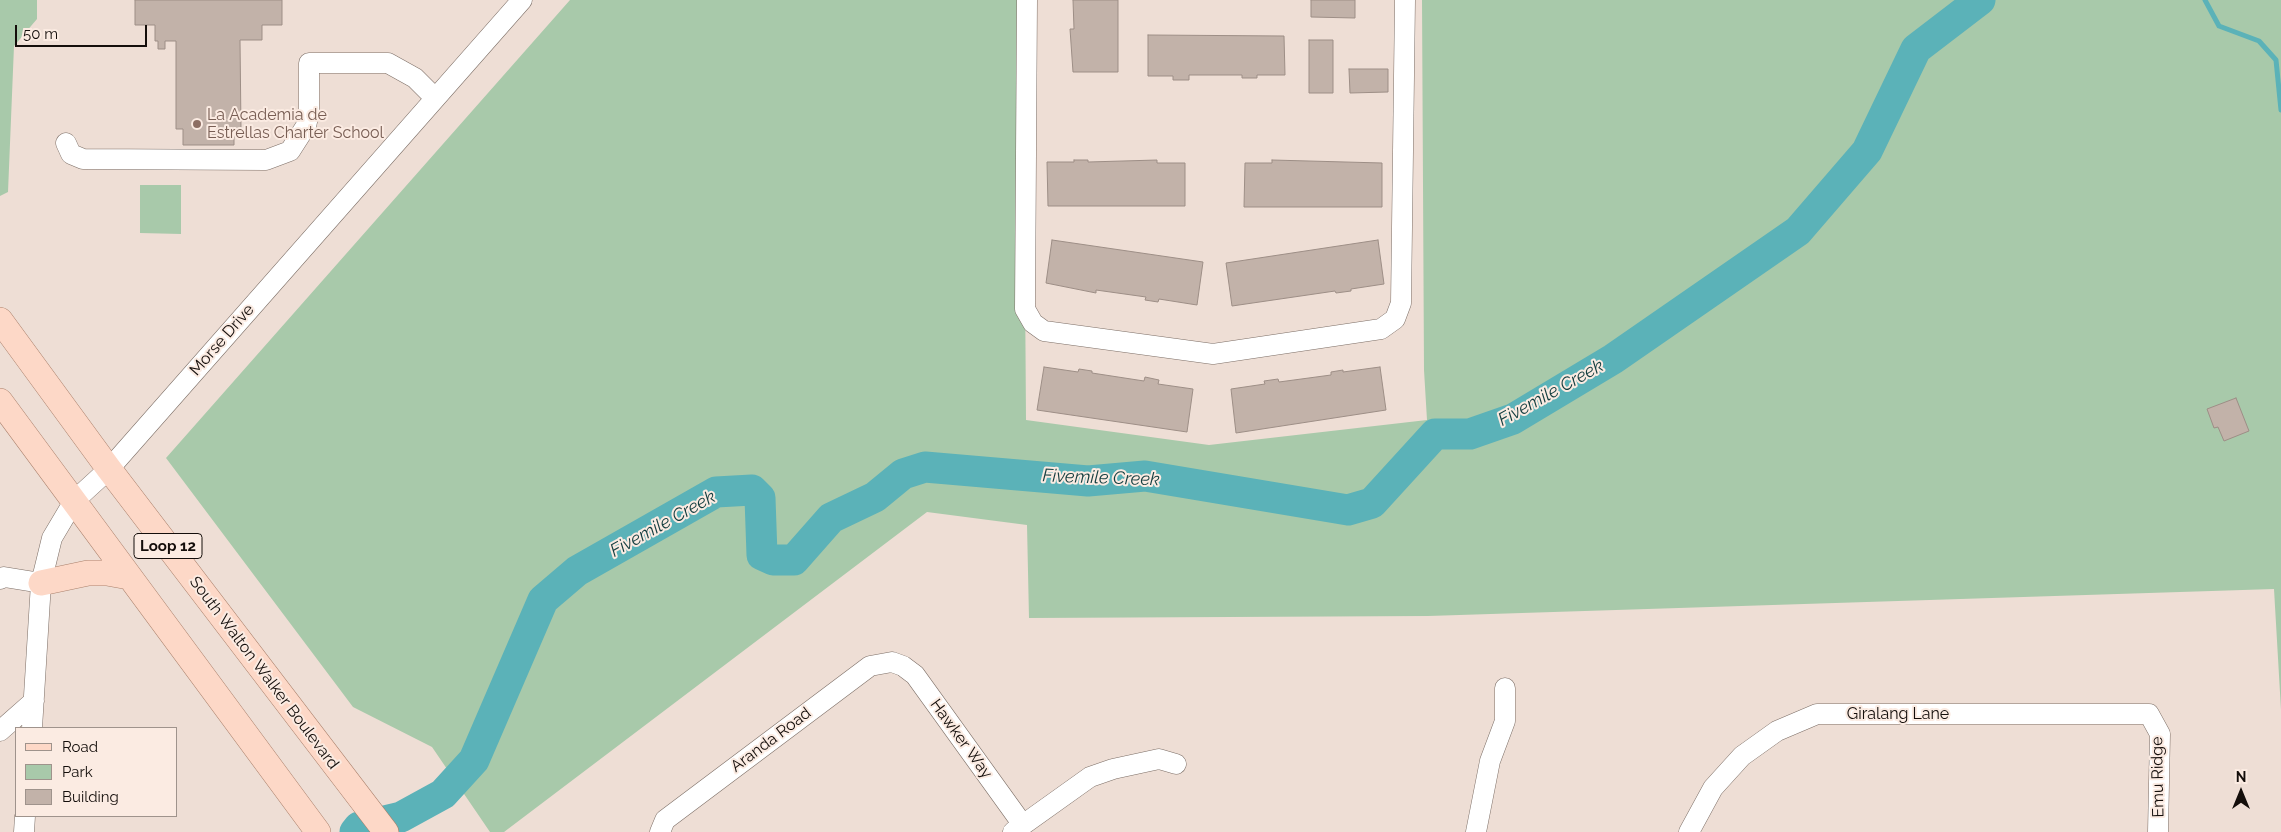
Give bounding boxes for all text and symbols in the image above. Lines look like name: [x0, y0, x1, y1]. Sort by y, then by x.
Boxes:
scale bar: [18, 15, 150, 47]
text: 50 m: [23, 25, 58, 43]
place label: La Academia de Estrellas Charter School: [207, 105, 384, 143]
marker: La Academia de Estrellas Charter School: [191, 118, 203, 130]
street label: Morse Drive: [186, 300, 258, 380]
water label: Fivemile Creek: [1494, 355, 1608, 431]
water label: Fivemile Creek: [1042, 465, 1160, 491]
water label: Fivemile Creek: [606, 486, 720, 562]
road number: Loop 12: [134, 534, 202, 558]
street label: South Walton Walker Boulevard: [185, 573, 343, 773]
street label: Hawker Way: [926, 696, 996, 782]
street label: Aranda Road: [727, 704, 815, 776]
street label: Giralang Lane: [1847, 704, 1949, 724]
legend: [15, 727, 178, 817]
street label: Emu Ridge: [2148, 736, 2168, 818]
text: Road: [62, 738, 98, 756]
text: Park: [62, 763, 93, 781]
north arrow: [2216, 767, 2266, 817]
text: N: [2236, 769, 2246, 785]
text: Building: [62, 788, 119, 806]

